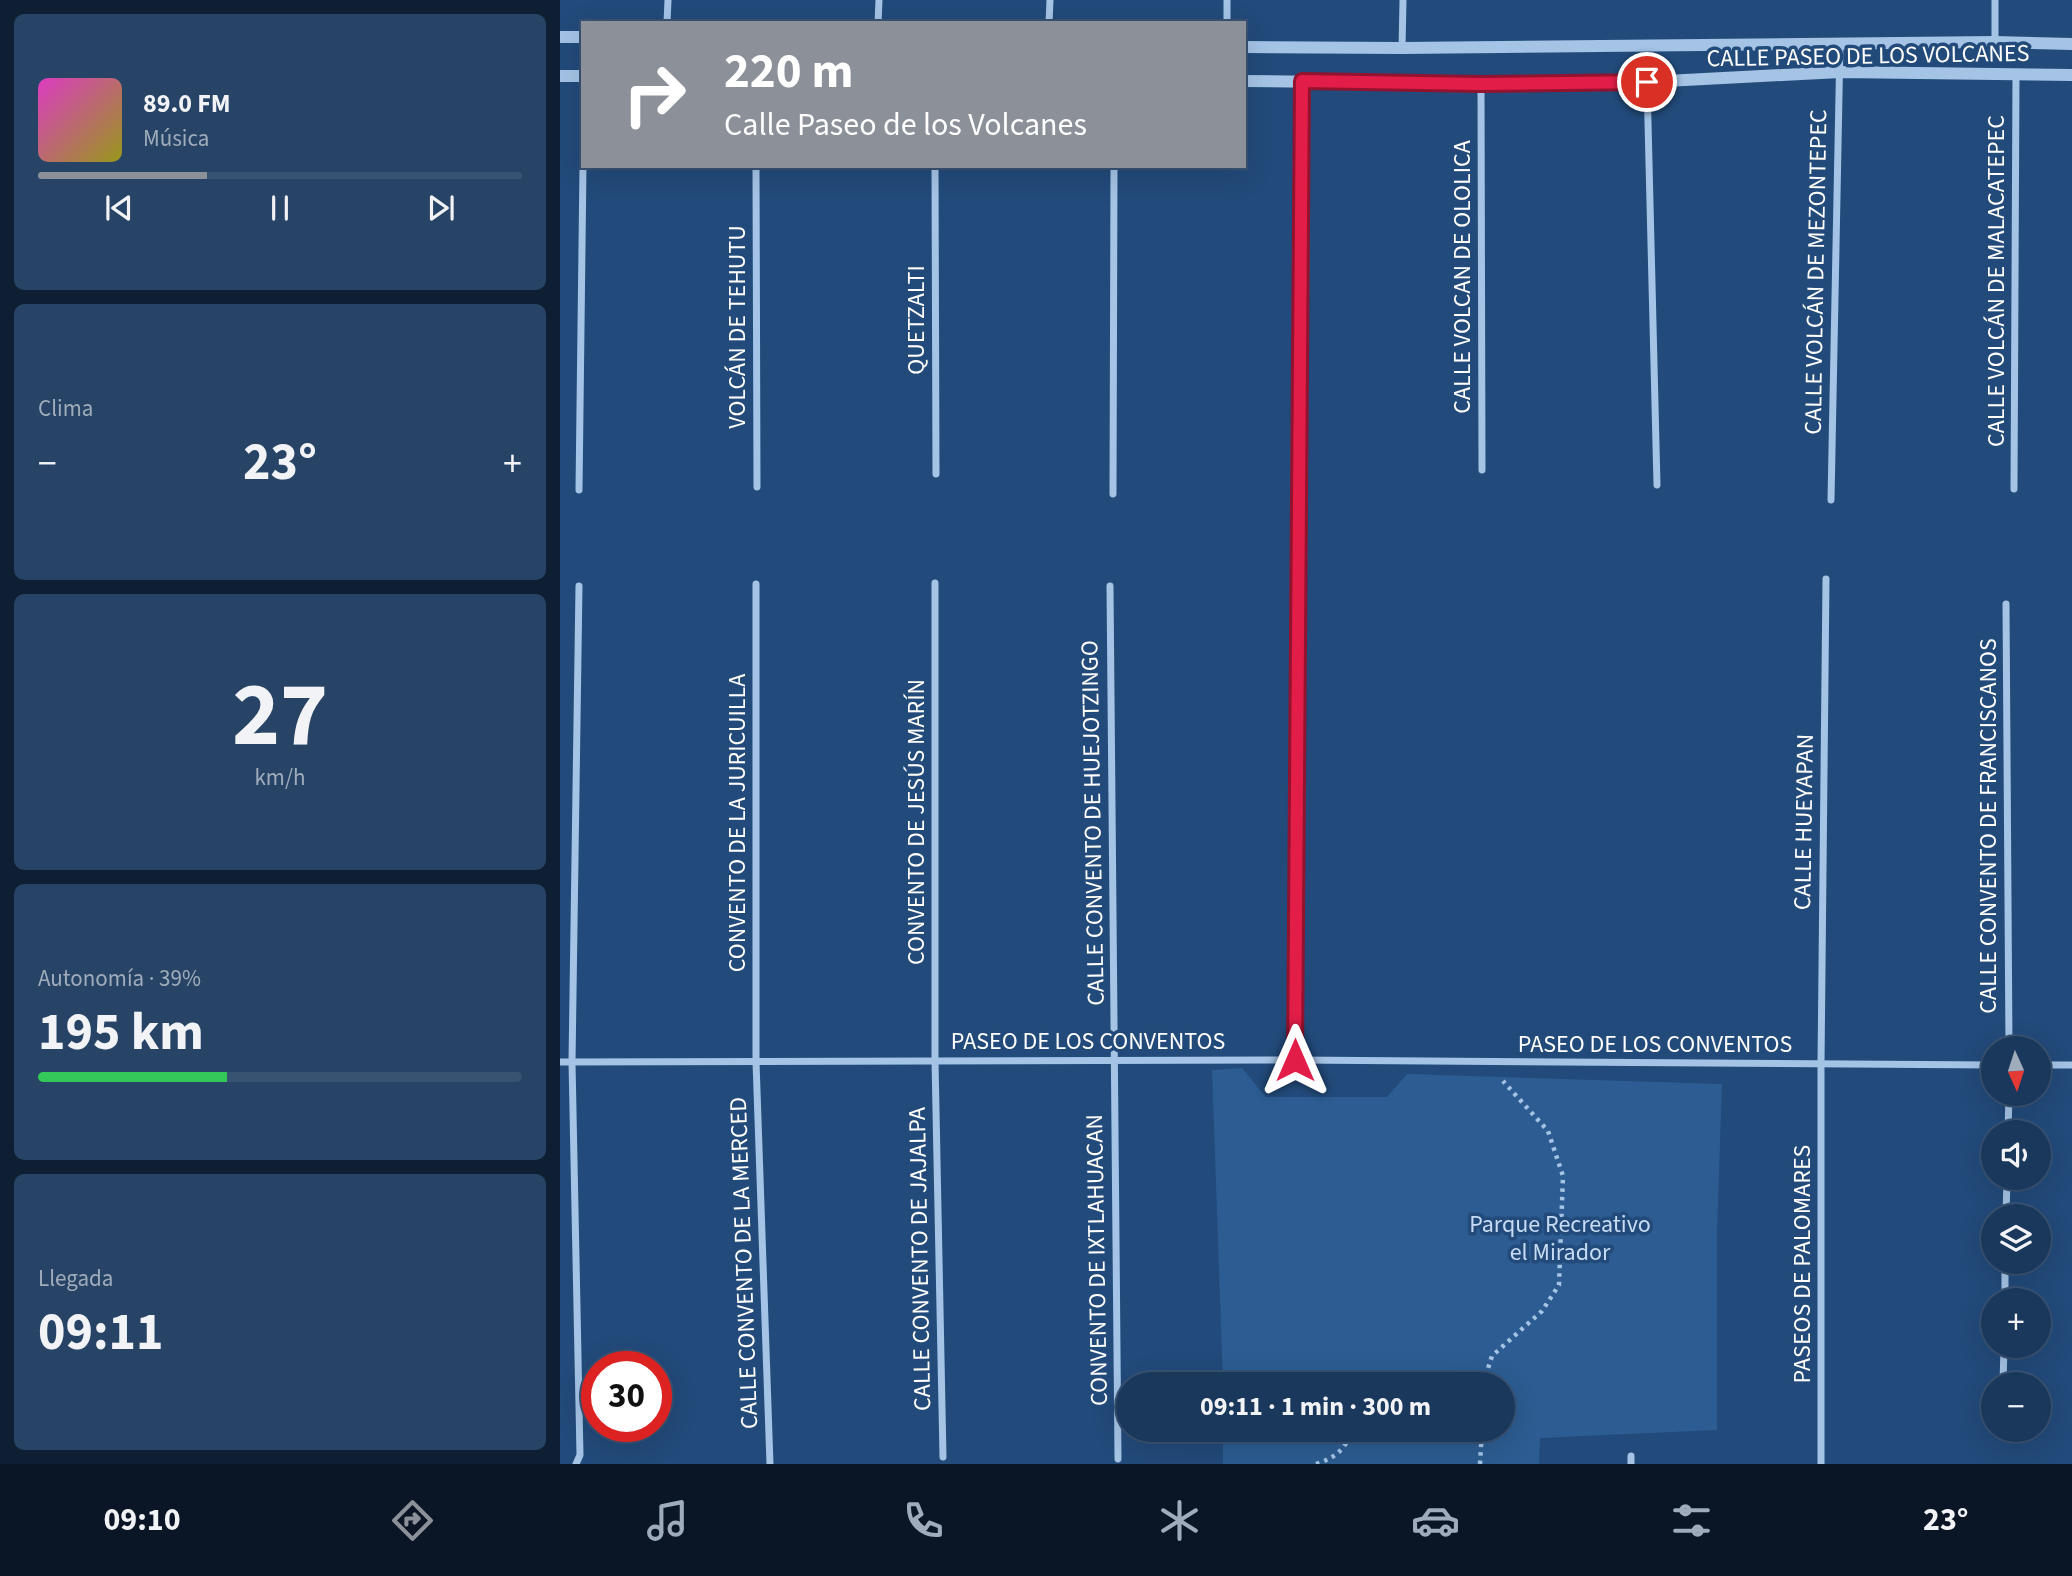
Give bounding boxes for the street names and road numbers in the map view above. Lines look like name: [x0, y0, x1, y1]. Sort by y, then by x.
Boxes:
street label: CALLE PASEO DE LOS VOLCANES: [1706, 36, 2030, 76]
street label: CALLE VOLCÁN DE MEZONTEPEC: [1796, 109, 1836, 435]
street label: CALLE VOLCÁN DE MALACATEPEC: [1979, 115, 2014, 447]
street label: CALLE VOLCAN DE OLOLICA: [1445, 140, 1480, 414]
street label: VOLCÁN DE TEHUTU: [720, 225, 755, 429]
street label: QUETZALTI: [899, 265, 934, 375]
street label: CALLE CONVENTO DE FRANCISCANOS: [1971, 638, 2006, 1014]
street label: CALLE CONVENTO DE HUEJOTZINGO: [1072, 640, 1114, 1006]
street label: CONVENTO DE LA JURICUILLA: [720, 674, 755, 972]
street label: CONVENTO DE JESÚS MARÍN: [899, 679, 934, 965]
street label: CALLE HUEYAPAN: [1785, 733, 1823, 911]
street label: PASEO DE LOS CONVENTOS: [951, 1024, 1225, 1059]
street label: PASEO DE LOS CONVENTOS: [1518, 1027, 1792, 1062]
street label: CALLE CONVENTO DE LA MERCED: [721, 1096, 767, 1430]
street label: CALLE CONVENTO DE JAJALPA: [900, 1107, 940, 1411]
street label: CONVENTO DE IXTLAHUACAN: [1077, 1114, 1117, 1406]
street label: PASEOS DE PALOMARES: [1785, 1145, 1820, 1383]

